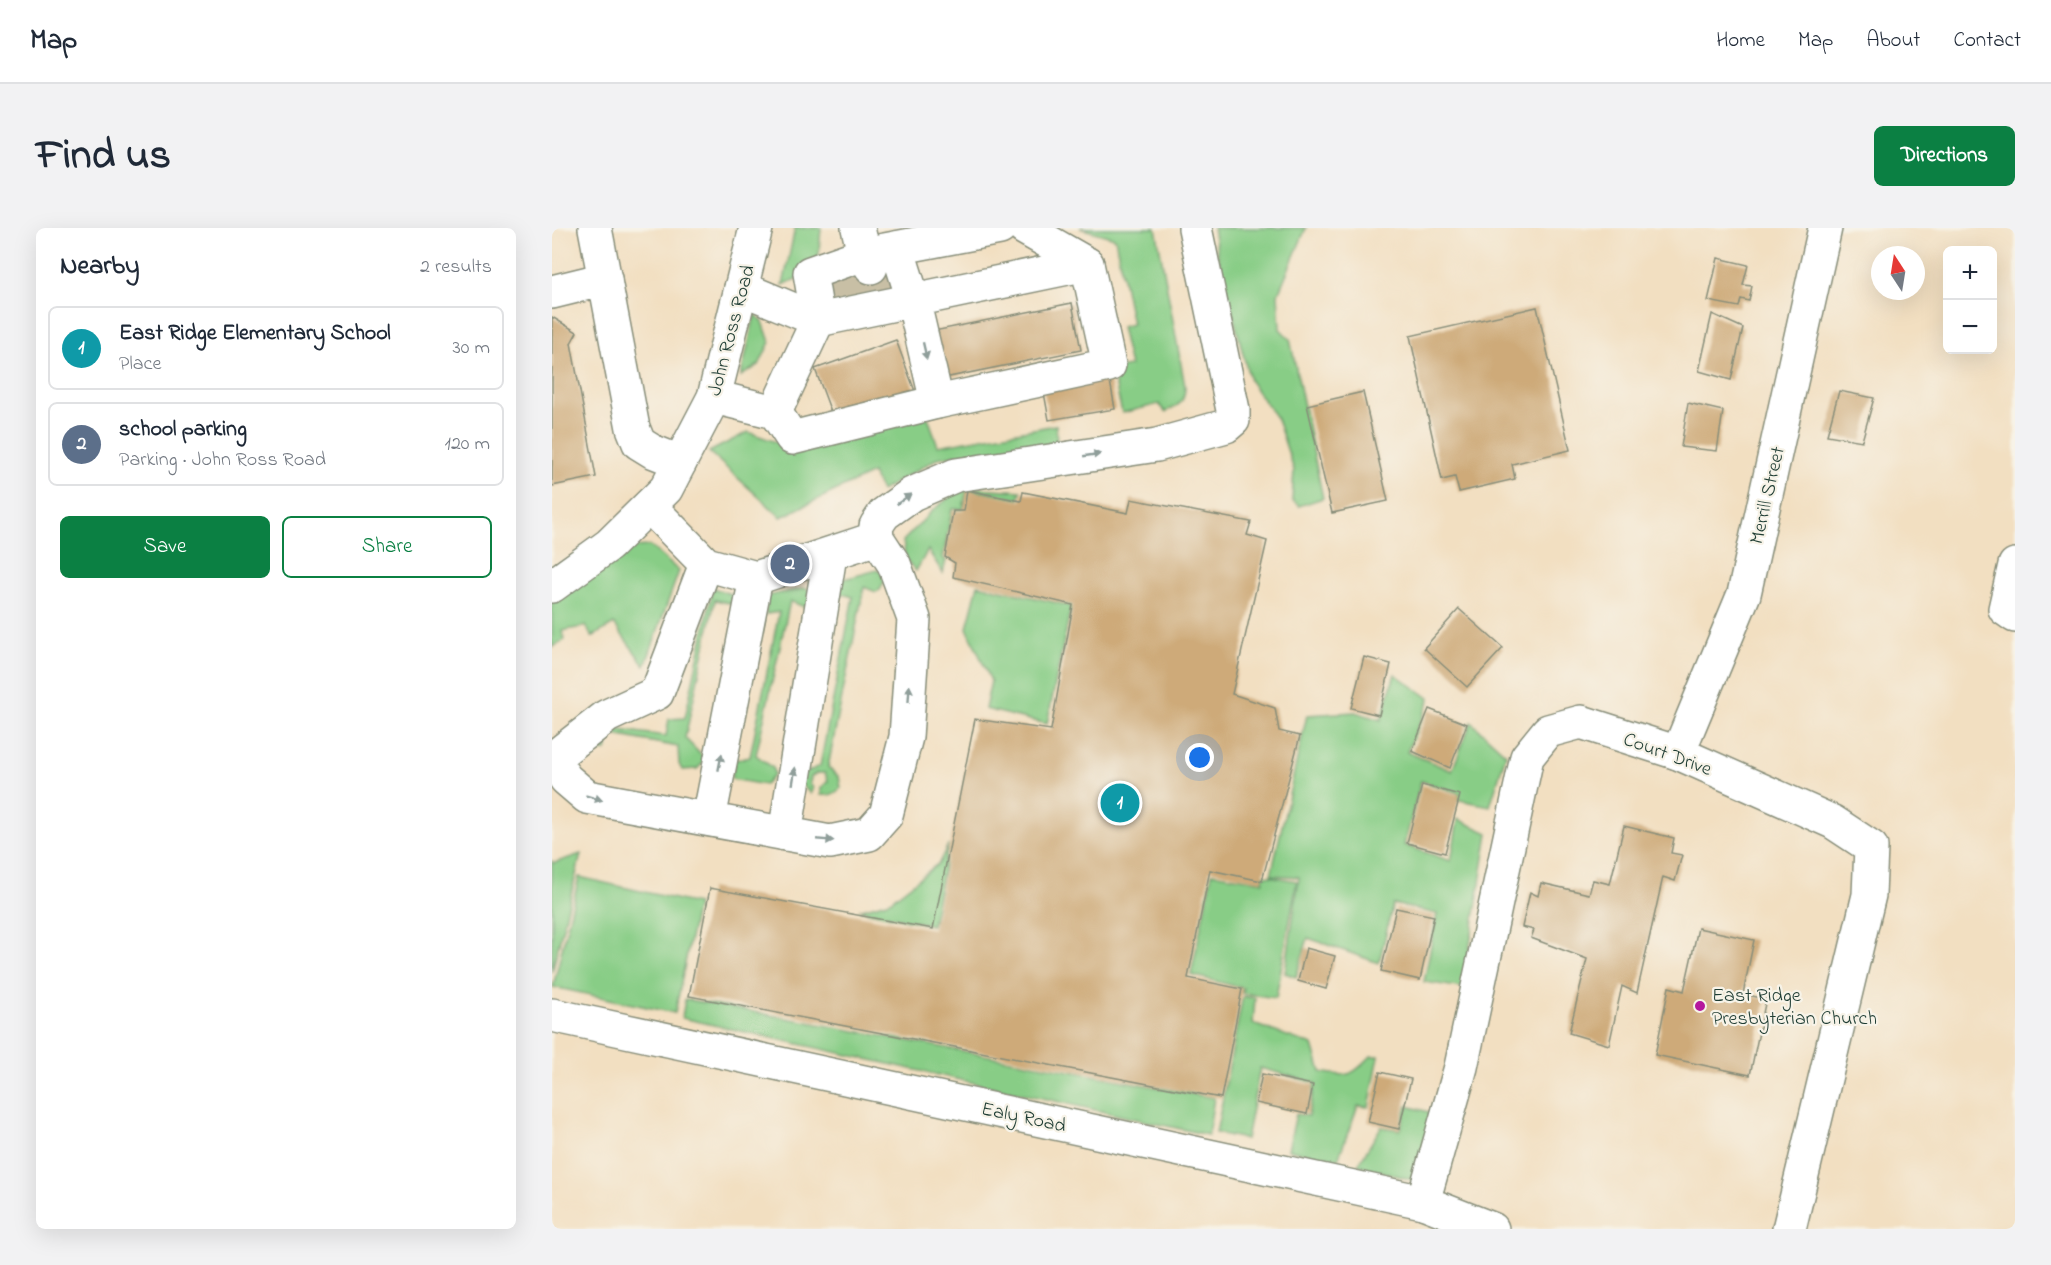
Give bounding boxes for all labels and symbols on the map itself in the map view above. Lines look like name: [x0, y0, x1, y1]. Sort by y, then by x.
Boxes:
north arrow: [1871, 246, 1925, 300]
street label: John Ross Road: [701, 262, 764, 399]
one-way arrow: [921, 341, 931, 360]
street label: Merrill Street: [1743, 444, 1794, 547]
one-way arrow: [1082, 450, 1101, 459]
one-way arrow: [896, 493, 912, 505]
pin: 2: [770, 542, 810, 586]
one-way arrow: [905, 684, 914, 703]
street label: Court Drive: [1619, 726, 1716, 785]
your location: [1185, 743, 1214, 772]
one-way arrow: [716, 752, 725, 771]
one-way arrow: [790, 766, 799, 785]
pin: 1: [1100, 780, 1140, 826]
one-way arrow: [585, 793, 603, 803]
one-way arrow: [815, 835, 834, 845]
place label: East Ridge Presbyterian Church: [1712, 982, 1877, 1034]
marker: East Ridge Presbyterian Church: [1693, 999, 1707, 1013]
street label: Ealy Road: [978, 1095, 1069, 1142]

